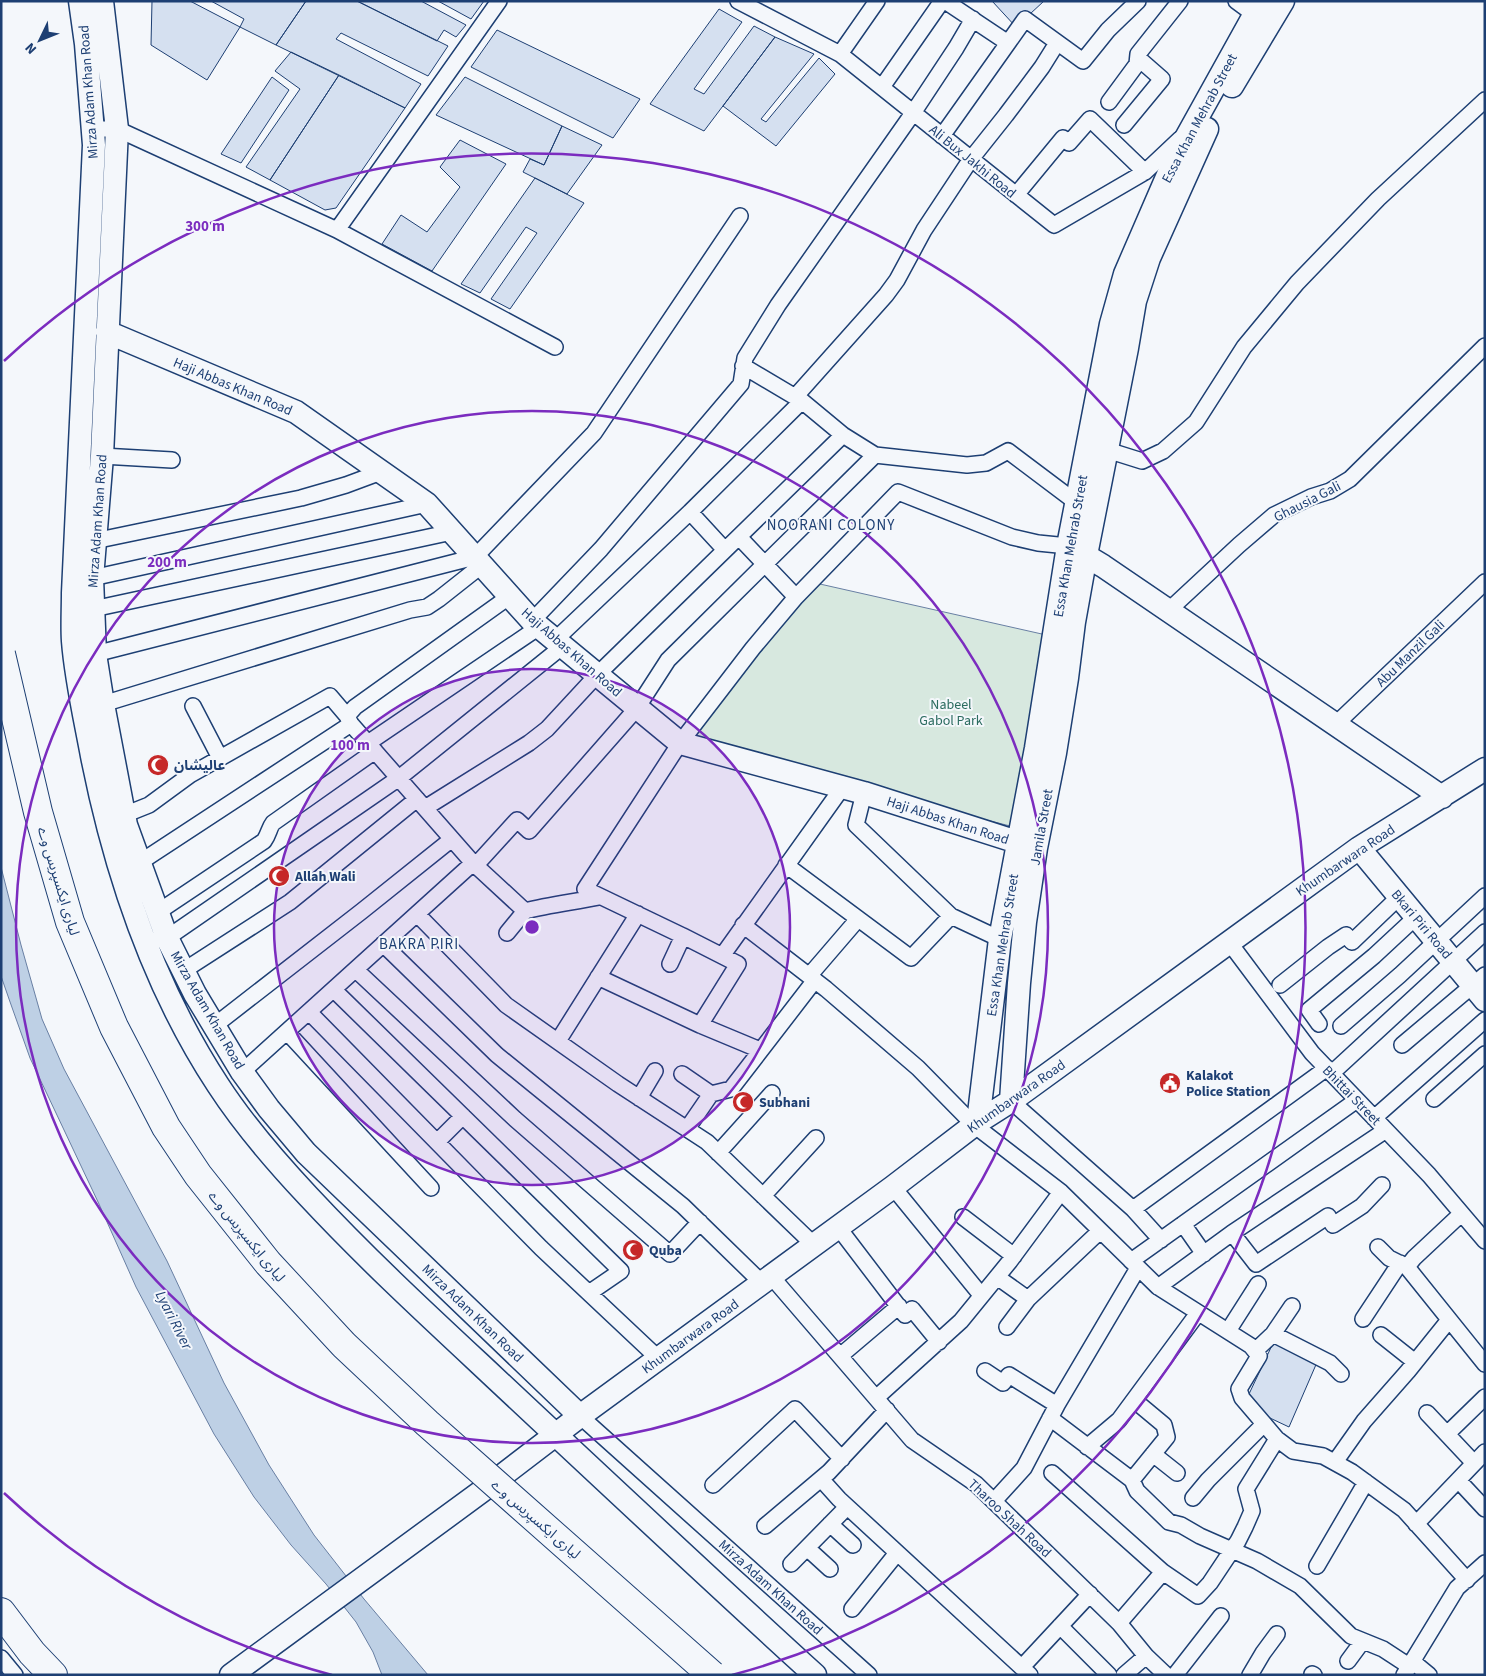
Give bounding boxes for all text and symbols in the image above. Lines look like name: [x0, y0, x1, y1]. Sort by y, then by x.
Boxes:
north arrow: [15, 15, 65, 65]
street label: Mirza Adam Khan Road: [74, 24, 104, 159]
text: N: [21, 38, 42, 58]
street label: Essa Khan Mehrab Street: [1157, 50, 1243, 187]
street label: Ali Bux Jakhi Road: [925, 120, 1020, 203]
text: 300 m: [185, 216, 225, 237]
street label: Haji Abbas Khan Road: [170, 353, 295, 421]
street label: Mirza Adam Khan Road: [83, 454, 113, 589]
street label: Essa Khan Mehrab Street: [1049, 473, 1093, 619]
street label: Ghausia Gali: [1270, 476, 1344, 527]
district label: NOORANI COLONY: [767, 515, 895, 536]
text: 200 m: [147, 552, 187, 573]
street label: Haji Abbas Khan Road: [517, 603, 626, 702]
street label: Abu Manzil Gali: [1372, 616, 1450, 692]
park label: Nabeel Gabol Park: [919, 695, 983, 731]
text: 100 m: [330, 735, 370, 756]
mosque icon: عالیشان: [146, 753, 170, 777]
place label: عالیشان: [174, 756, 225, 776]
street label: Jamila Street: [1025, 787, 1059, 867]
street label: Haji Abbas Khan Road: [884, 792, 1012, 850]
street label: Khumbarwara Road: [1292, 820, 1399, 902]
street label: لیاری ایکسپریس وے: [32, 825, 84, 938]
mosque icon: Allah Wali: [267, 864, 291, 888]
place label: Allah Wali: [294, 867, 356, 887]
street label: Essa Khan Mehrab Street: [982, 872, 1024, 1018]
street label: Bkari Piri Road: [1386, 885, 1456, 964]
centre of rings: [523, 918, 541, 936]
district label: BAKRA PIRI: [379, 934, 459, 955]
street label: Mirza Adam Khan Road: [165, 947, 249, 1074]
street label: Khumbarwara Road: [963, 1055, 1070, 1138]
street label: Bhittai Street: [1317, 1061, 1385, 1130]
place label: Kalakot Police Station: [1186, 1066, 1271, 1102]
public building icon: Kalakot Police Station: [1158, 1071, 1182, 1095]
mosque icon: Subhani: [731, 1090, 755, 1114]
place label: Subhani: [759, 1093, 810, 1113]
street label: لیاری ایکسپریس وے: [203, 1187, 289, 1287]
mosque icon: Quba: [621, 1238, 645, 1262]
place label: Quba: [649, 1241, 682, 1261]
street label: Mirza Adam Khan Road: [417, 1260, 527, 1367]
water label: Lyari River: [150, 1287, 198, 1354]
street label: Khumbarwara Road: [638, 1295, 743, 1379]
street label: لیاری ایکسپریس وے: [486, 1475, 584, 1564]
street label: Tharoo Shah Road: [963, 1475, 1055, 1563]
street label: Mirza Adam Khan Road: [714, 1535, 827, 1640]

